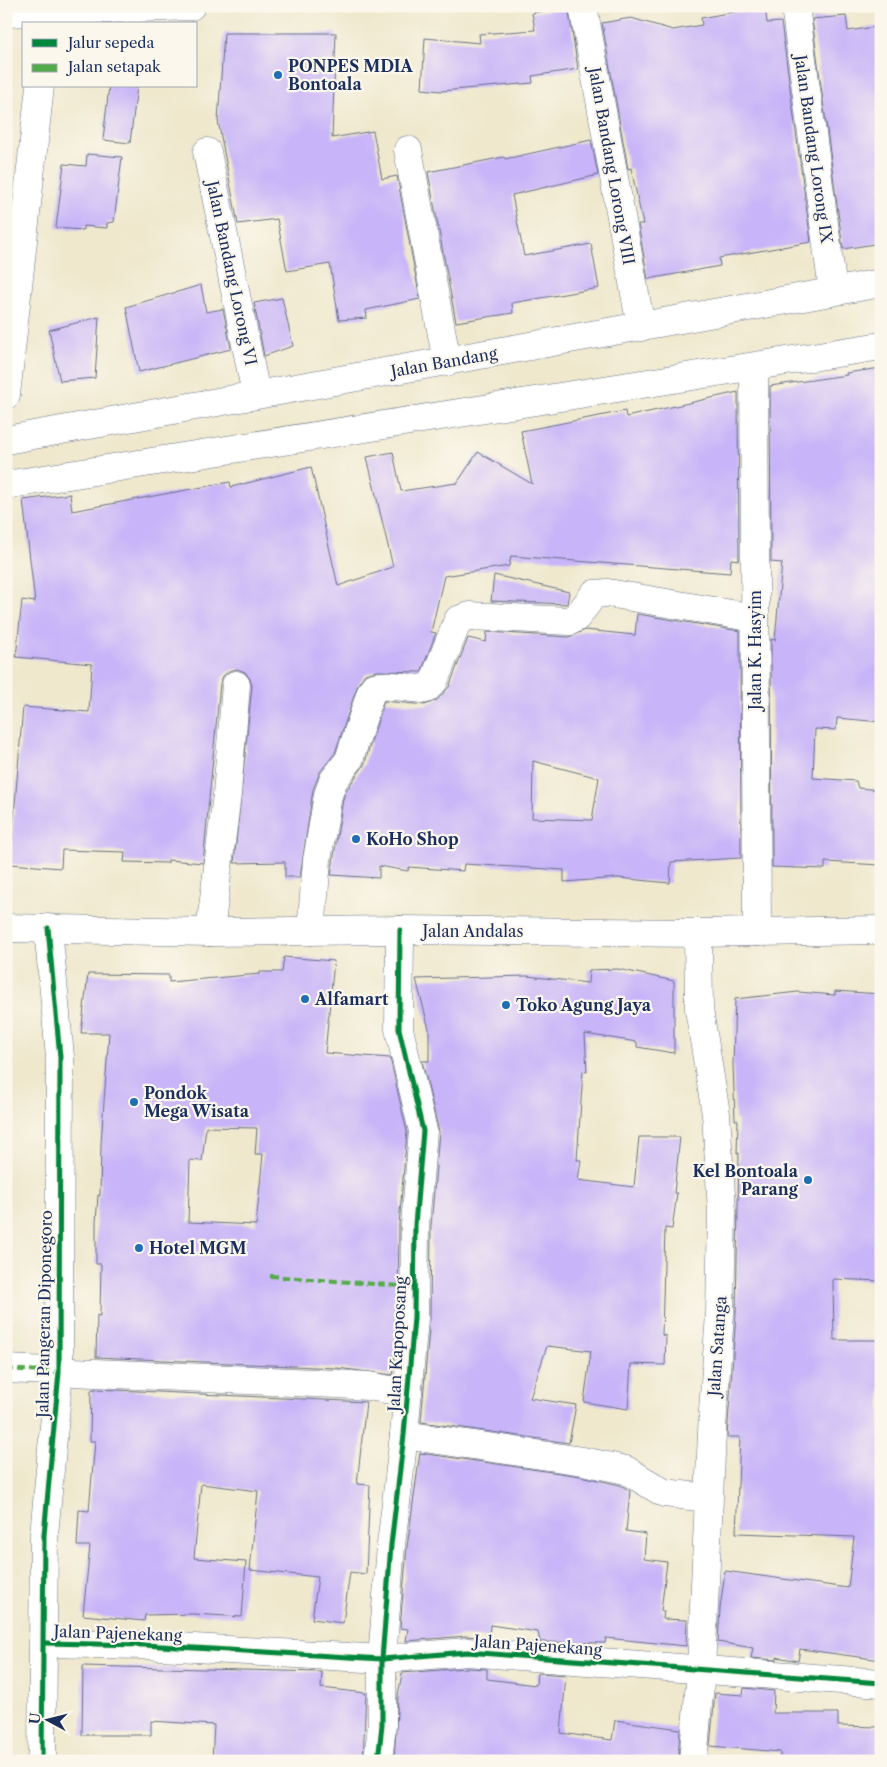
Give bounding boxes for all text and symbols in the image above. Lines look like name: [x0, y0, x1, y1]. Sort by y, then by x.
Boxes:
legend: [22, 22, 198, 88]
text: Jalur sepeda: [66, 33, 154, 52]
street label: Jalan Bandang Lorong IX: [790, 51, 837, 245]
place label: PONPES MDIA Bontoala: [288, 56, 414, 94]
text: Jalan setapak: [66, 57, 162, 76]
street label: Jalan Bandang Lorong VIII: [584, 63, 639, 266]
marker: PONPES MDIA Bontoala: [272, 69, 284, 81]
street label: Jalan Bandang Lorong VI: [202, 176, 261, 367]
street label: Jalan Bandang: [386, 343, 499, 382]
street label: Jalan K. Hasyim: [745, 590, 765, 713]
place label: KoHo Shop: [366, 829, 459, 849]
marker: KoHo Shop: [350, 833, 362, 845]
street label: Jalan Andalas: [420, 921, 523, 941]
place label: Alfamart: [314, 989, 389, 1009]
marker: Alfamart: [299, 993, 311, 1005]
place label: Toko Agung Jaya: [516, 995, 652, 1015]
marker: Toko Agung Jaya: [500, 999, 512, 1011]
place label: Pondok Mega Wisata: [144, 1083, 250, 1121]
marker: Pondok Mega Wisata: [128, 1096, 140, 1108]
place label: Kel Bontoala Parang: [693, 1161, 799, 1199]
marker: Kel Bontoala Parang: [802, 1174, 814, 1186]
street label: Jalan Pangeran Diponegoro: [32, 1210, 56, 1421]
place label: Hotel MGM: [149, 1238, 246, 1258]
marker: Hotel MGM: [133, 1242, 145, 1254]
street label: Jalan Kapoposang: [383, 1275, 411, 1415]
street label: Jalan Satanga: [703, 1295, 731, 1400]
street label: Jalan Pajenekang: [50, 1621, 183, 1645]
street label: Jalan Pajenekang: [470, 1630, 603, 1659]
north arrow: [22, 1694, 72, 1744]
text: U: [25, 1711, 45, 1725]

